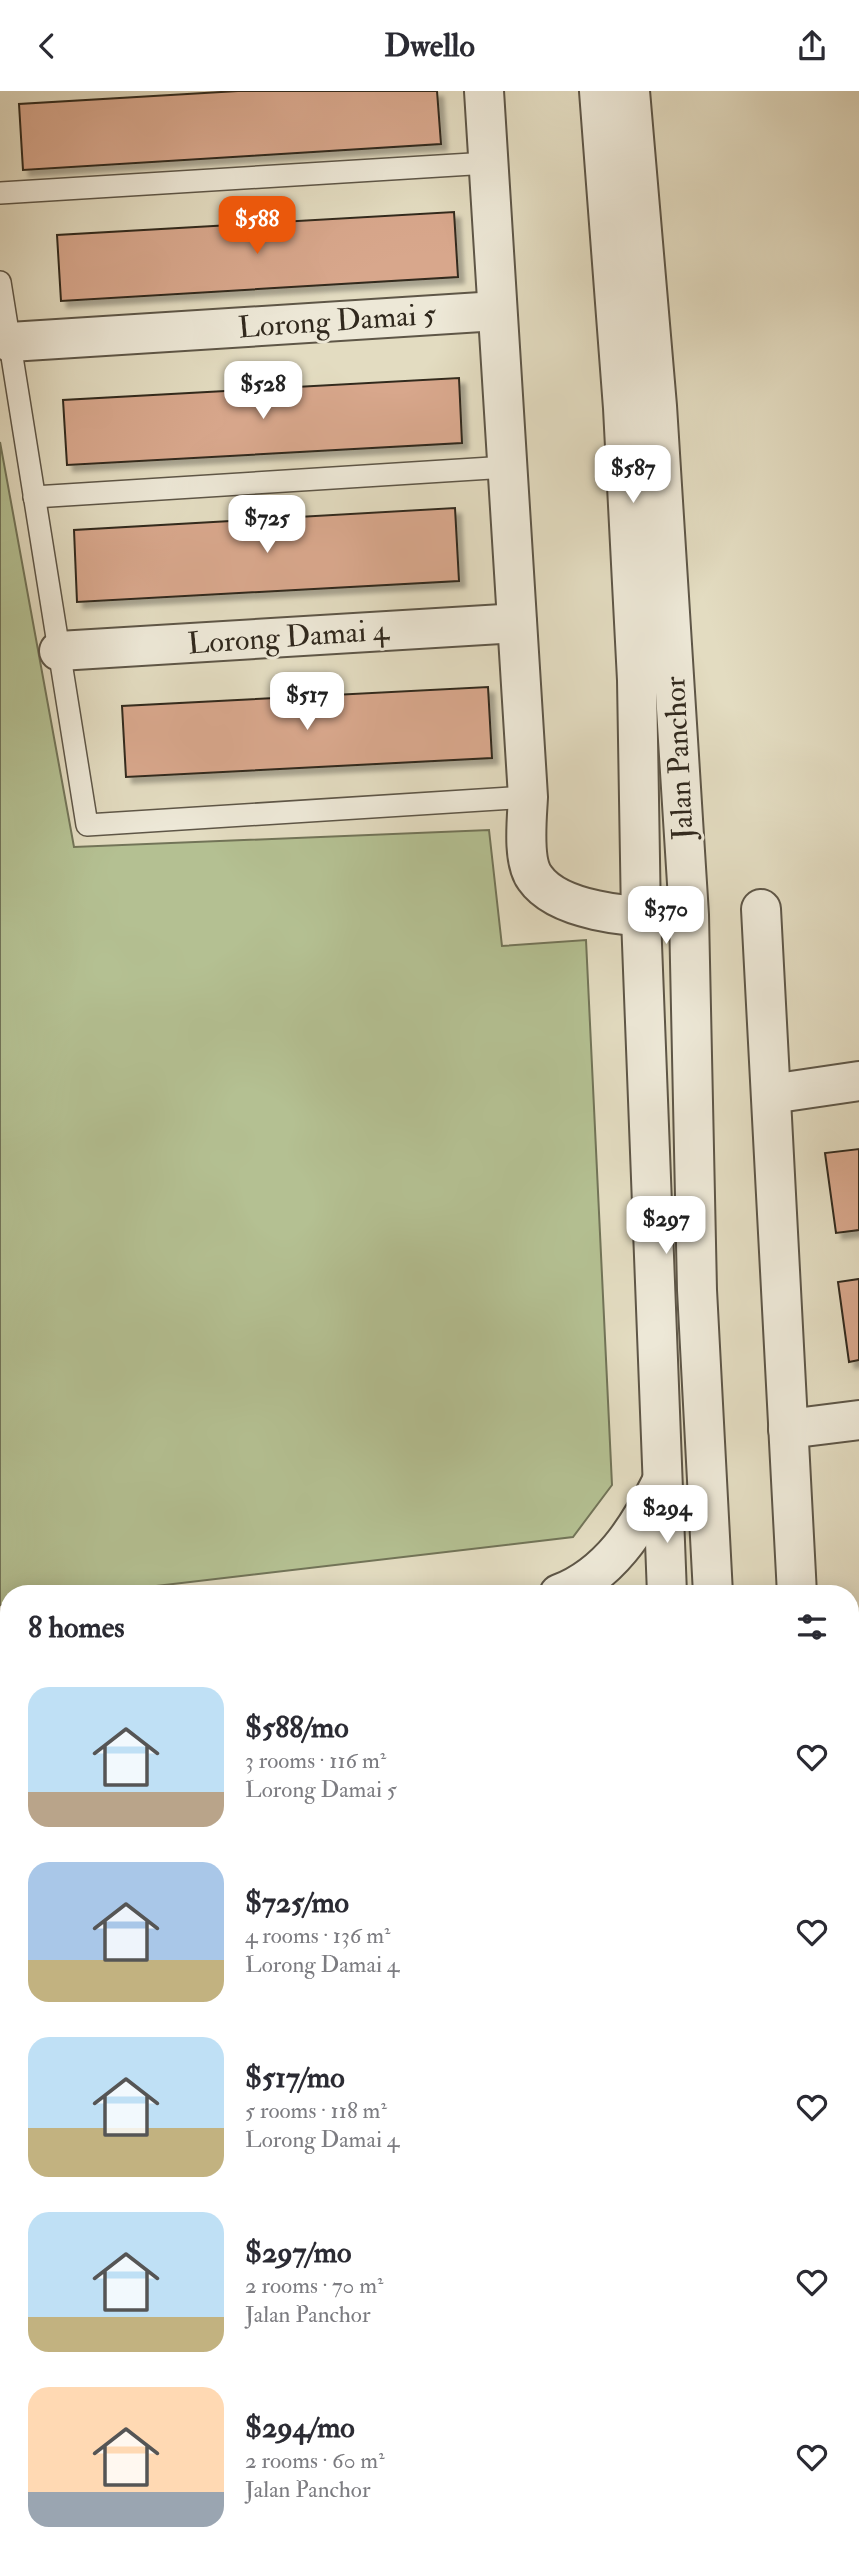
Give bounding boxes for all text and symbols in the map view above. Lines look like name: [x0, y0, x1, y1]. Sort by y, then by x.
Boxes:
text: Dwello: [384, 26, 475, 66]
icon: back: [28, 27, 66, 65]
icon: share: [793, 27, 831, 65]
pin: $588: [216, 197, 298, 256]
text: $588: [235, 204, 279, 233]
street label: Lorong Damai 5: [237, 296, 438, 346]
pin: $528: [222, 361, 304, 421]
text: $528: [240, 369, 286, 398]
pin: $587: [592, 445, 674, 505]
text: $587: [611, 453, 655, 482]
pin: $725: [226, 496, 308, 555]
text: $725: [244, 503, 290, 532]
street label: Lorong Damai 4: [186, 611, 391, 662]
pin: $517: [266, 673, 348, 732]
street label: Jalan Panchor: [656, 675, 702, 842]
text: $517: [286, 680, 328, 709]
pin: $370: [625, 887, 707, 946]
text: $370: [644, 894, 688, 923]
pin: $297: [625, 1197, 707, 1256]
text: $297: [642, 1204, 690, 1233]
pin: $294: [626, 1485, 708, 1545]
text: $294: [643, 1493, 691, 1522]
icon: filters: [793, 1608, 831, 1646]
text: 8 homes: [28, 1609, 125, 1646]
text: $588/mo: [245, 1709, 349, 1746]
icon: home: [84, 1715, 168, 1799]
icon: heart: [793, 1738, 831, 1776]
text: 3 rooms · 116 m²: [245, 1746, 386, 1775]
text: Lorong Damai 5: [245, 1775, 397, 1804]
text: $725/mo: [245, 1884, 349, 1921]
icon: home: [84, 1890, 168, 1974]
icon: heart: [793, 1913, 831, 1951]
text: 4 rooms · 136 m²: [245, 1921, 391, 1950]
text: Lorong Damai 4: [245, 1950, 399, 1979]
text: $517/mo: [245, 2059, 345, 2096]
icon: home: [84, 2065, 168, 2149]
icon: heart: [793, 2088, 831, 2126]
text: 5 rooms · 118 m²: [245, 2096, 387, 2125]
text: Lorong Damai 4: [245, 2125, 399, 2154]
text: $297/mo: [245, 2234, 351, 2271]
icon: home: [84, 2240, 168, 2324]
icon: heart: [793, 2263, 831, 2301]
text: 2 rooms · 70 m²: [245, 2271, 384, 2300]
text: Jalan Panchor: [245, 2300, 370, 2329]
text: $294/mo: [245, 2409, 355, 2446]
icon: home: [84, 2415, 168, 2499]
icon: heart: [793, 2438, 831, 2476]
text: 2 rooms · 60 m²: [245, 2446, 385, 2475]
text: Jalan Panchor: [245, 2475, 370, 2504]

